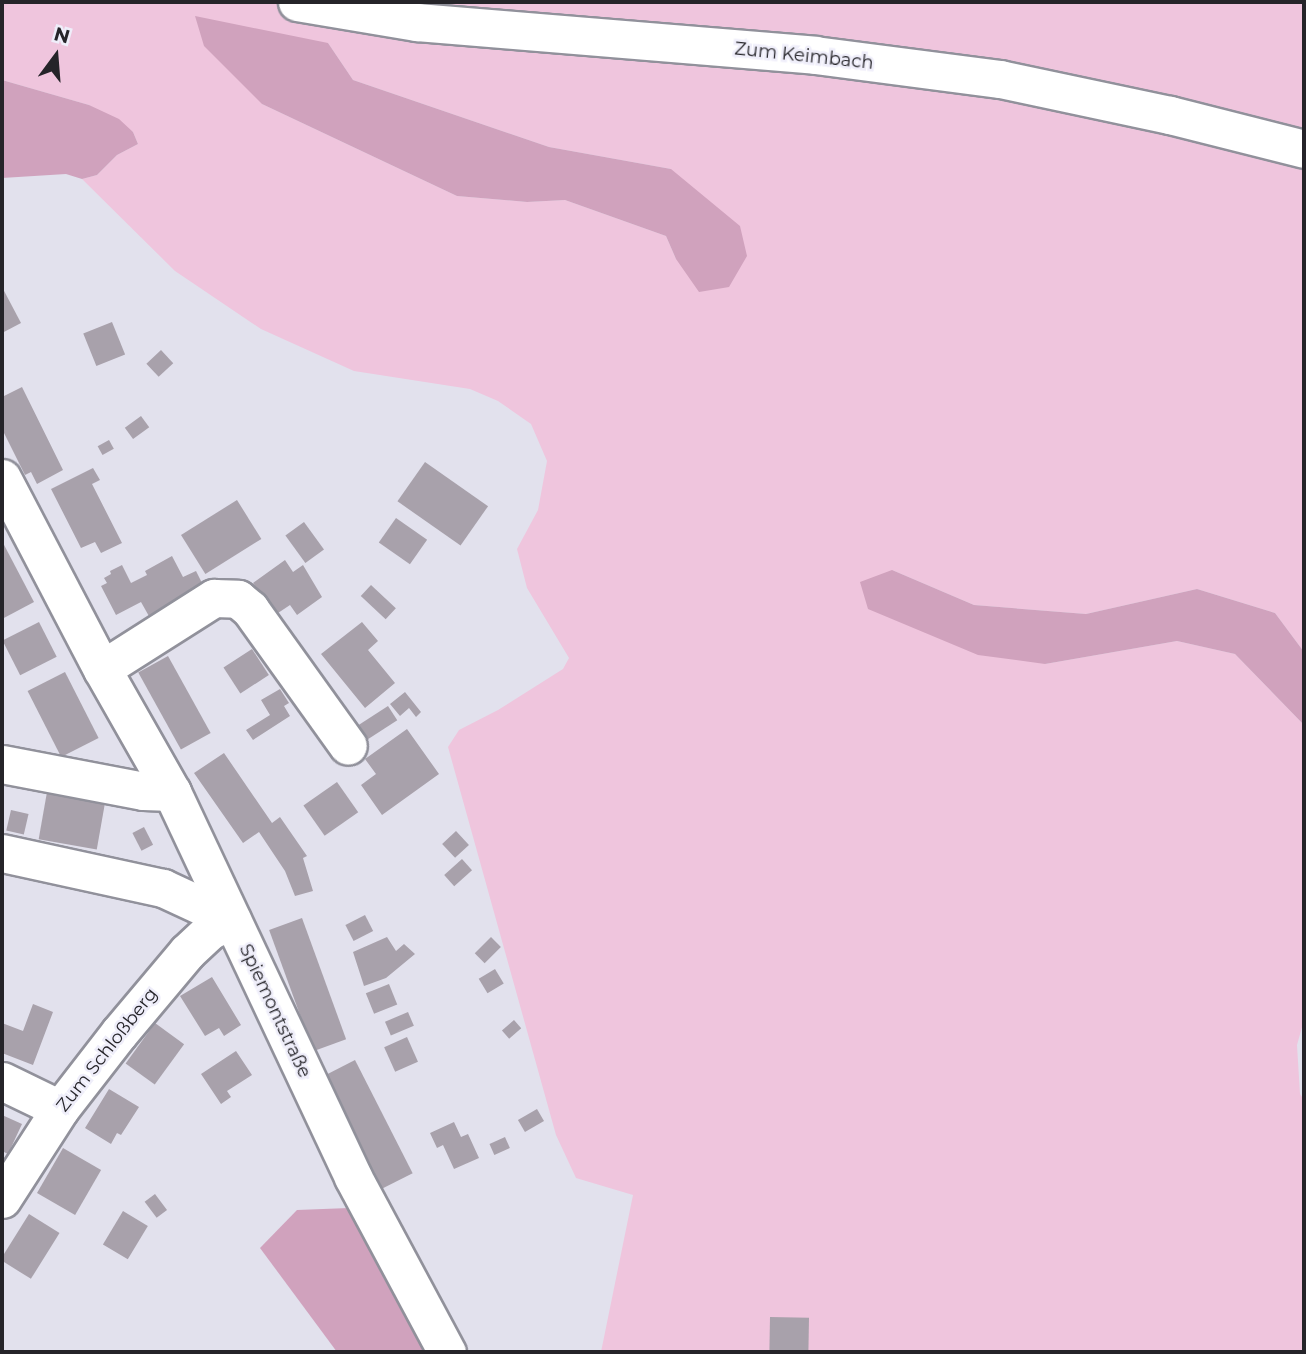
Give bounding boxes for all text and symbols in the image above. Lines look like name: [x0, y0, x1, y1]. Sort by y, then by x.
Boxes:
north arrow: [21, 21, 91, 91]
text: N: [51, 22, 72, 49]
street label: Zum Keimbach: [733, 38, 875, 74]
street label: Spiemontstraße: [235, 941, 315, 1081]
street label: Zum Schloßberg: [52, 984, 162, 1116]

